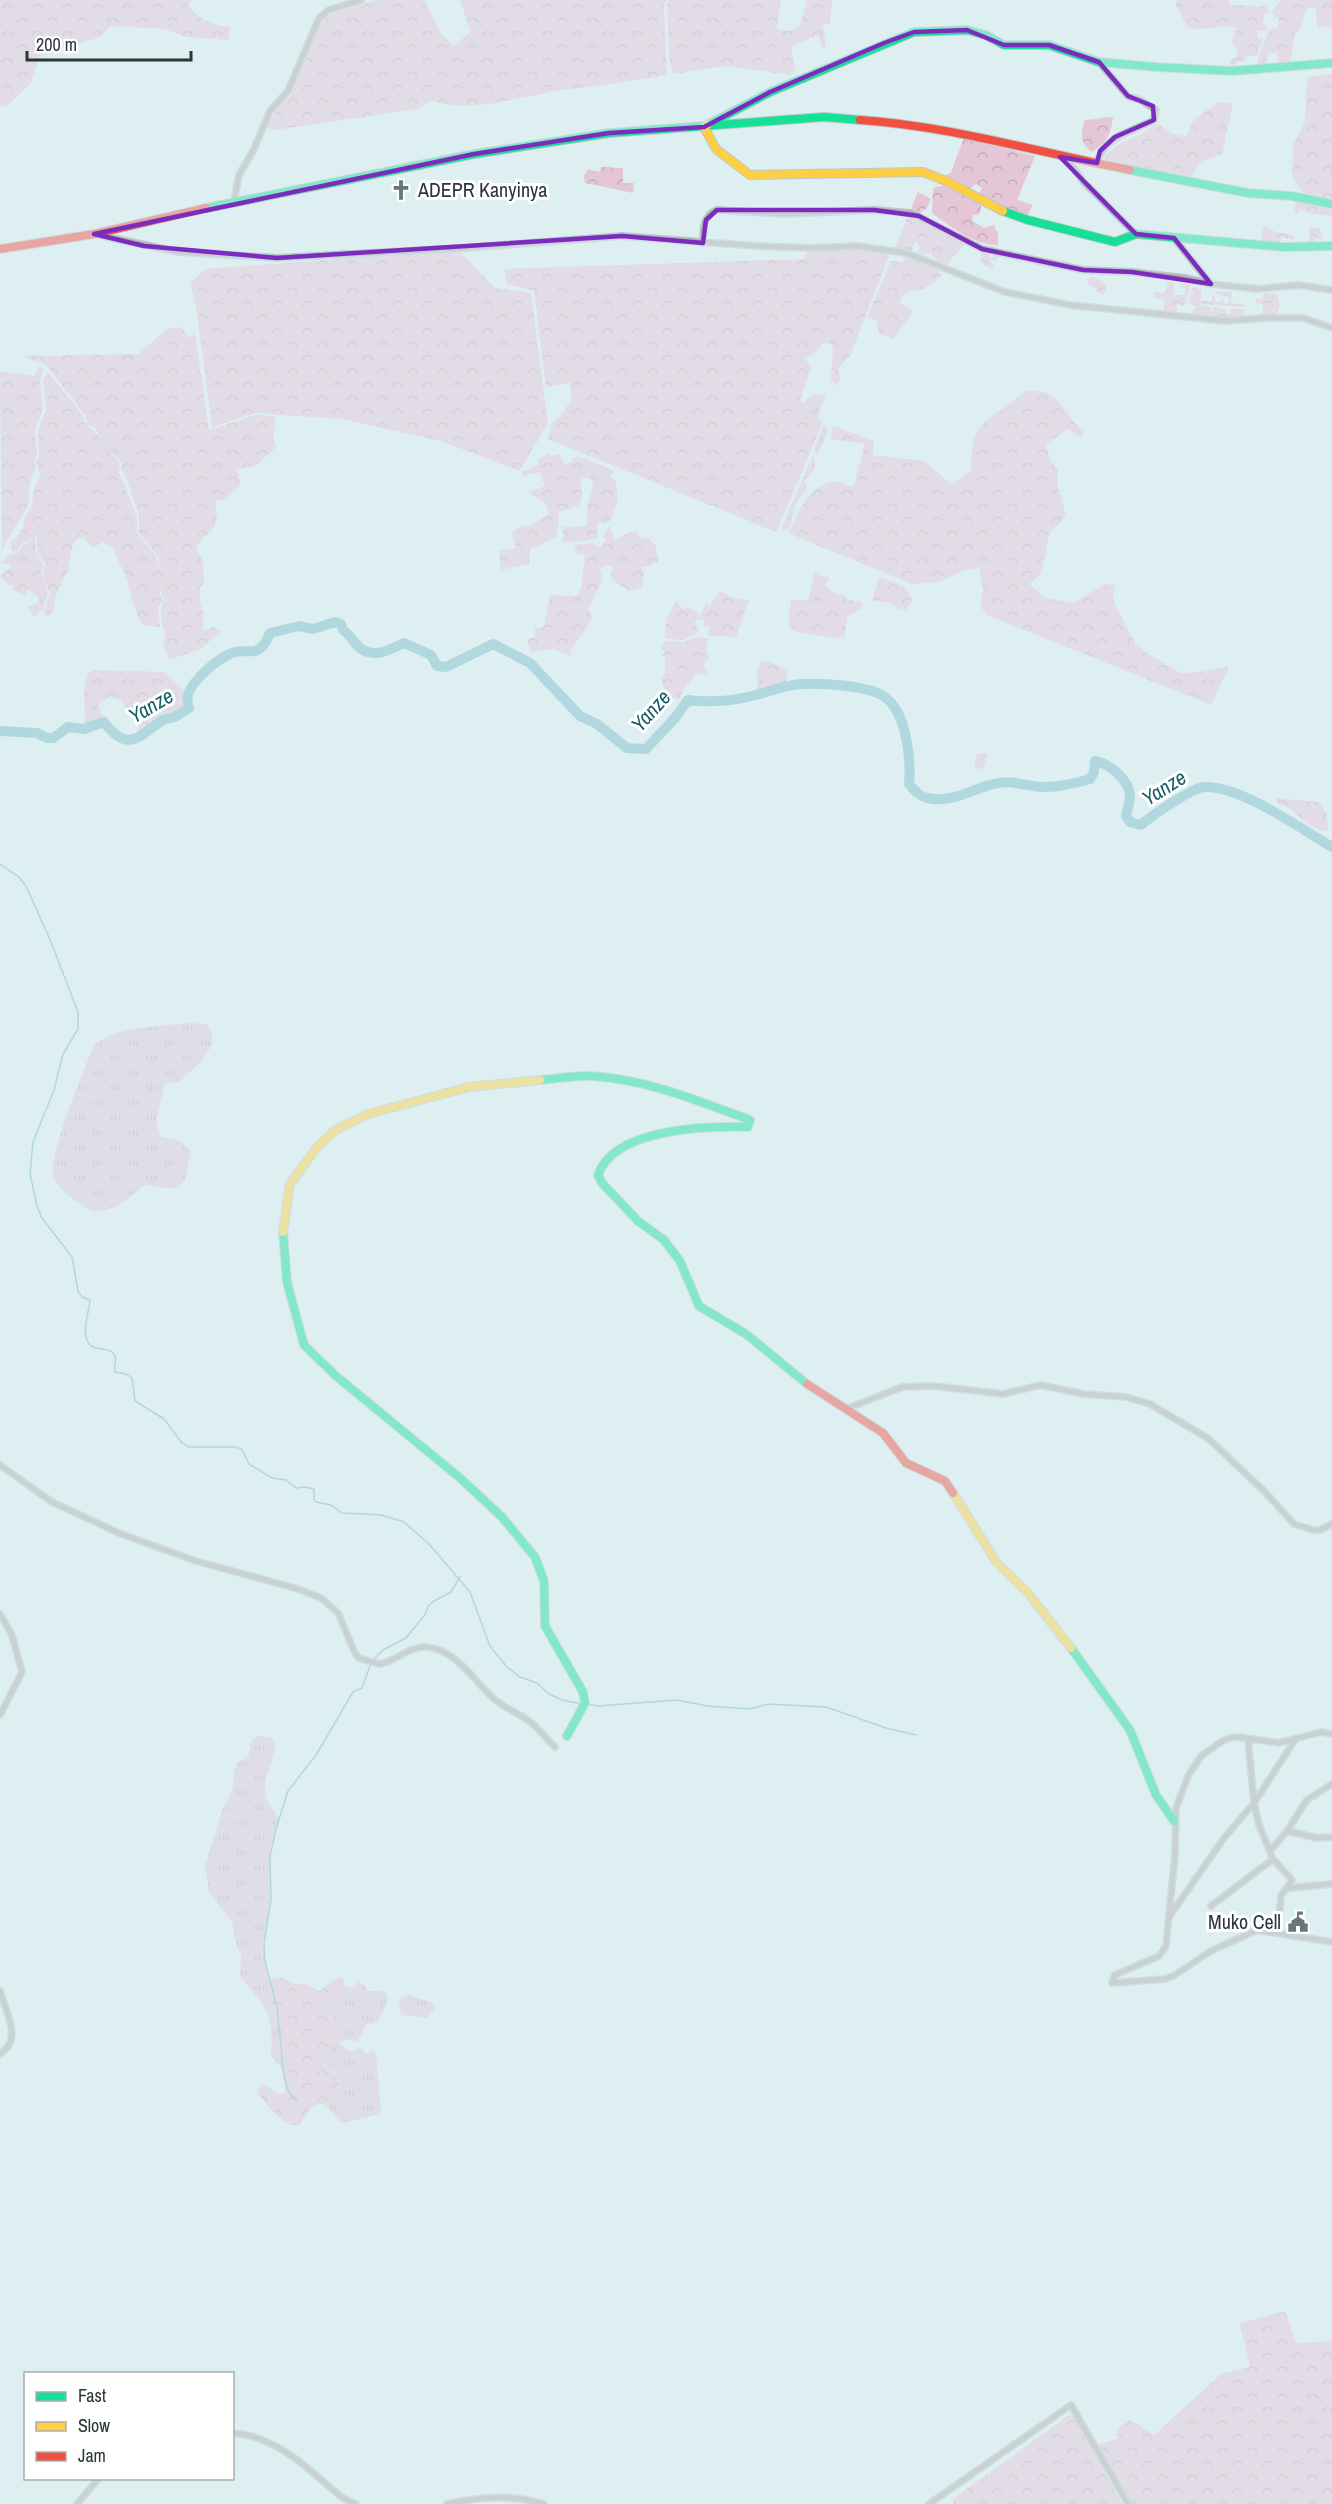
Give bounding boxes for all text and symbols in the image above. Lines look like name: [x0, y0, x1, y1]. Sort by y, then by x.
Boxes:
scale bar: [27, 24, 190, 62]
text: 200 m: [36, 32, 77, 57]
place label: ADEPR Kanyinya: [417, 176, 547, 203]
church icon: ADEPR Kanyinya: [389, 178, 413, 202]
water label: Yanze: [123, 681, 178, 730]
water label: Yanze: [624, 683, 677, 738]
water label: Yanze: [1136, 763, 1191, 812]
place label: Muko Cell: [1208, 1908, 1281, 1935]
public building icon: Muko Cell: [1286, 1910, 1310, 1934]
legend: [24, 2372, 234, 2480]
text: Fast: [78, 2383, 106, 2408]
text: Slow: [78, 2413, 110, 2438]
text: Jam: [78, 2443, 106, 2468]

